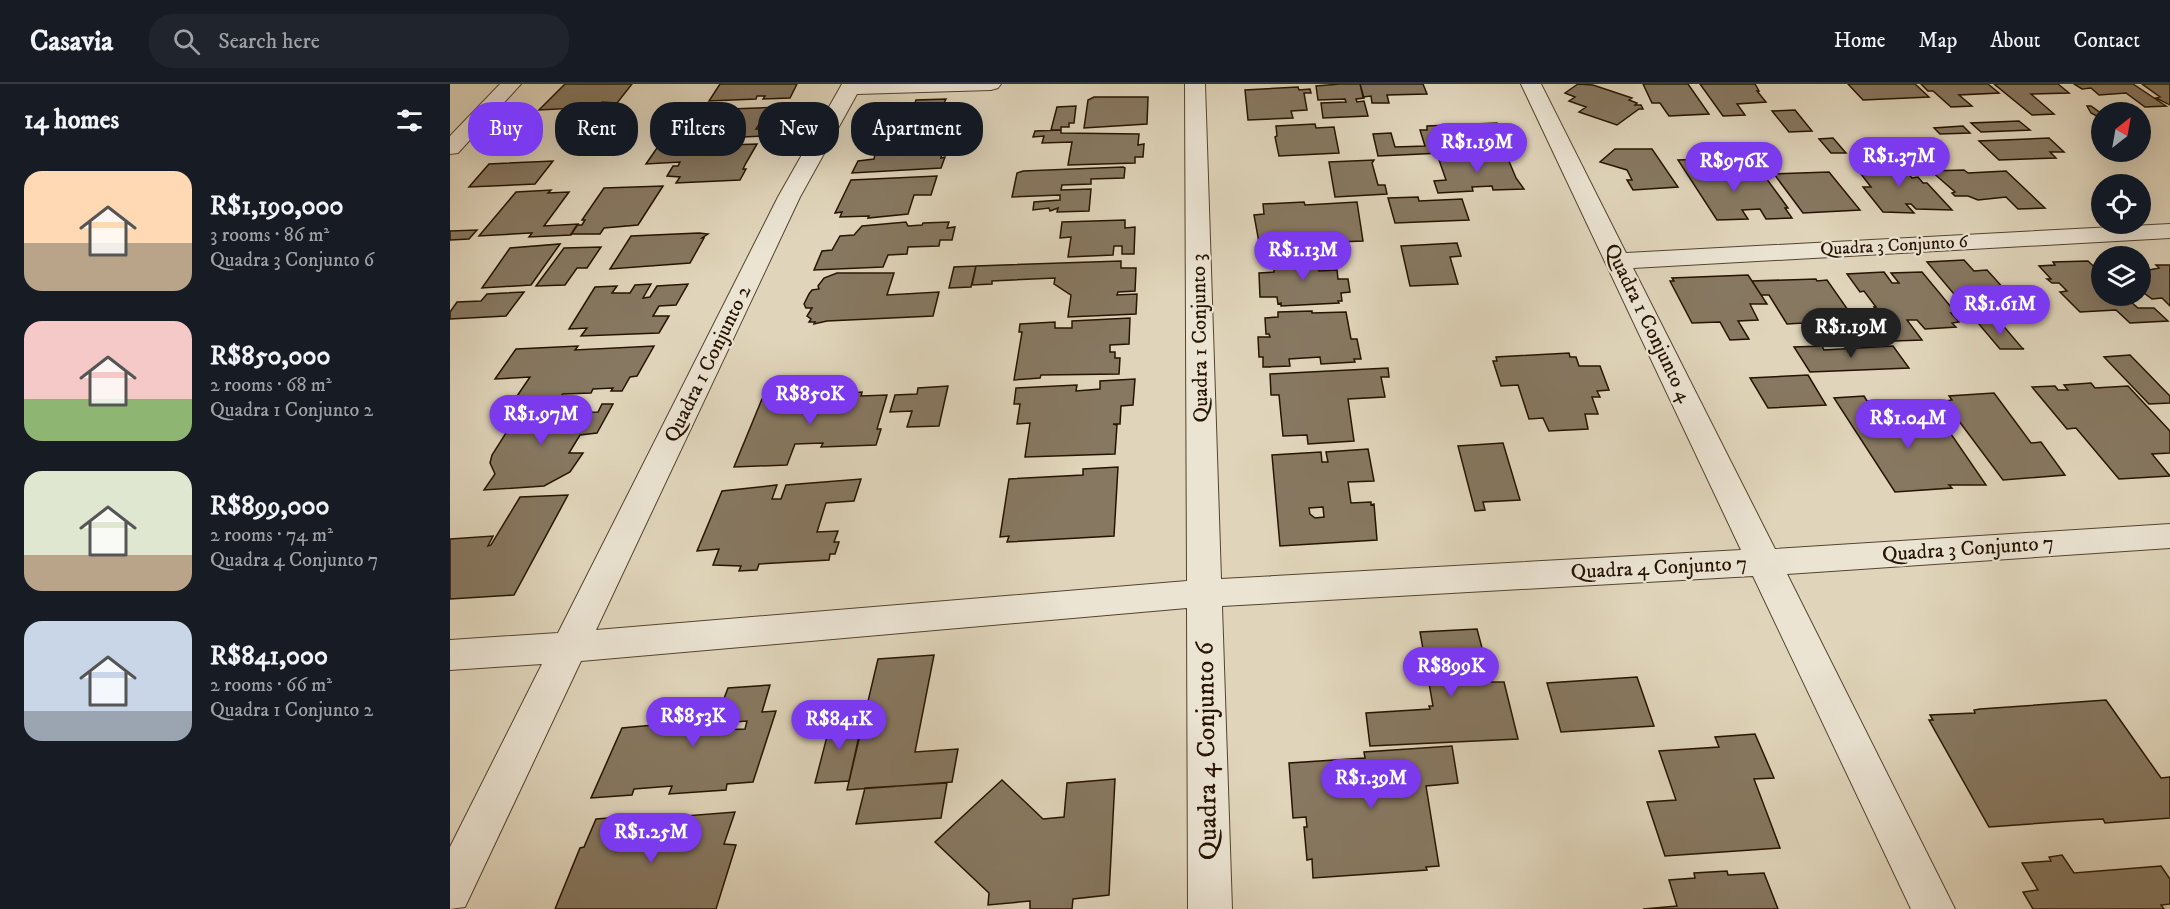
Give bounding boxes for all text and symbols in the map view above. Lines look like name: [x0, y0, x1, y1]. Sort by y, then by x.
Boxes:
search box: [149, 14, 569, 68]
text: Casavia: [30, 24, 113, 59]
icon: search: [170, 25, 203, 58]
text: Search here: [218, 28, 320, 55]
text: Home: [1834, 28, 1886, 54]
text: Map: [1919, 28, 1957, 54]
text: About: [1990, 28, 2041, 54]
text: Contact: [2074, 28, 2140, 54]
chip: Buy: [468, 102, 543, 156]
chip: Rent: [555, 102, 638, 156]
chip: Filters: [650, 102, 746, 156]
chip: New: [758, 102, 839, 156]
chip: Apartment: [851, 102, 983, 156]
north arrow: [2091, 102, 2151, 162]
map controls: [2091, 102, 2151, 306]
text: 14 homes: [24, 104, 119, 137]
icon: filters: [393, 104, 426, 137]
pin: R$1.19M: [1422, 123, 1532, 174]
text: R$1.19M: [1441, 130, 1513, 155]
pin: R$1.37M: [1844, 137, 1954, 188]
pin: R$976K: [1685, 142, 1783, 193]
text: R$1.37M: [1863, 144, 1935, 169]
text: R$976K: [1699, 149, 1769, 174]
button: locate: [2091, 174, 2151, 234]
text: R$1,190,000: [210, 190, 343, 223]
icon: home: [72, 195, 144, 267]
text: 3 rooms · 86 m²: [210, 223, 329, 248]
pin: R$1.13M: [1248, 231, 1358, 282]
street label: Quadra 3 Conjunto 6: [1820, 231, 1969, 261]
text: R$1.13M: [1268, 238, 1338, 263]
street label: Quadra 1 Conjunto 4: [1598, 239, 1698, 407]
button: layers: [2091, 246, 2151, 306]
text: Quadra 3 Conjunto 6: [210, 248, 374, 273]
street label: Quadra 1 Conjunto 3: [1186, 253, 1214, 423]
street label: Quadra 1 Conjunto 2: [659, 281, 758, 447]
pin: R$1.61M: [1945, 285, 2055, 336]
text: R$1.61M: [1964, 292, 2036, 317]
pin: R$1.19M: [1796, 308, 1906, 359]
text: R$1.19M: [1815, 315, 1887, 340]
text: R$850,000: [210, 340, 330, 373]
icon: home: [72, 345, 144, 417]
text: 2 rooms · 68 m²: [210, 373, 332, 398]
pin: R$850K: [761, 375, 859, 426]
text: R$850K: [776, 382, 844, 407]
pin: R$1.97M: [486, 395, 596, 446]
text: Quadra 1 Conjunto 2: [210, 398, 373, 423]
pin: R$1.04M: [1853, 399, 1963, 450]
text: R$1.97M: [503, 402, 579, 427]
text: R$1.04M: [1870, 406, 1946, 431]
text: R$899,000: [210, 490, 329, 523]
icon: home: [72, 495, 144, 567]
text: 2 rooms · 74 m²: [210, 523, 333, 548]
street label: Quadra 3 Conjunto 7: [1881, 530, 2055, 568]
text: Quadra 4 Conjunto 7: [210, 548, 378, 573]
street label: Quadra 4 Conjunto 7: [1570, 550, 1748, 586]
text: R$841,000: [210, 640, 328, 673]
street label: Quadra 4 Conjunto 6: [1189, 640, 1225, 861]
icon: home: [72, 645, 144, 717]
pin: R$899K: [1402, 647, 1500, 698]
text: R$899K: [1417, 654, 1485, 679]
text: 2 rooms · 66 m²: [210, 673, 332, 698]
pin: R$853K: [644, 697, 742, 748]
text: Quadra 1 Conjunto 2: [210, 698, 373, 723]
pin: R$841K: [790, 700, 888, 751]
text: R$853K: [660, 704, 726, 729]
text: R$841K: [805, 707, 873, 732]
pin: R$1.39M: [1316, 759, 1426, 810]
text: R$1.39M: [1335, 766, 1407, 791]
pin: R$1.25M: [596, 813, 706, 864]
text: R$1.25M: [614, 820, 688, 845]

